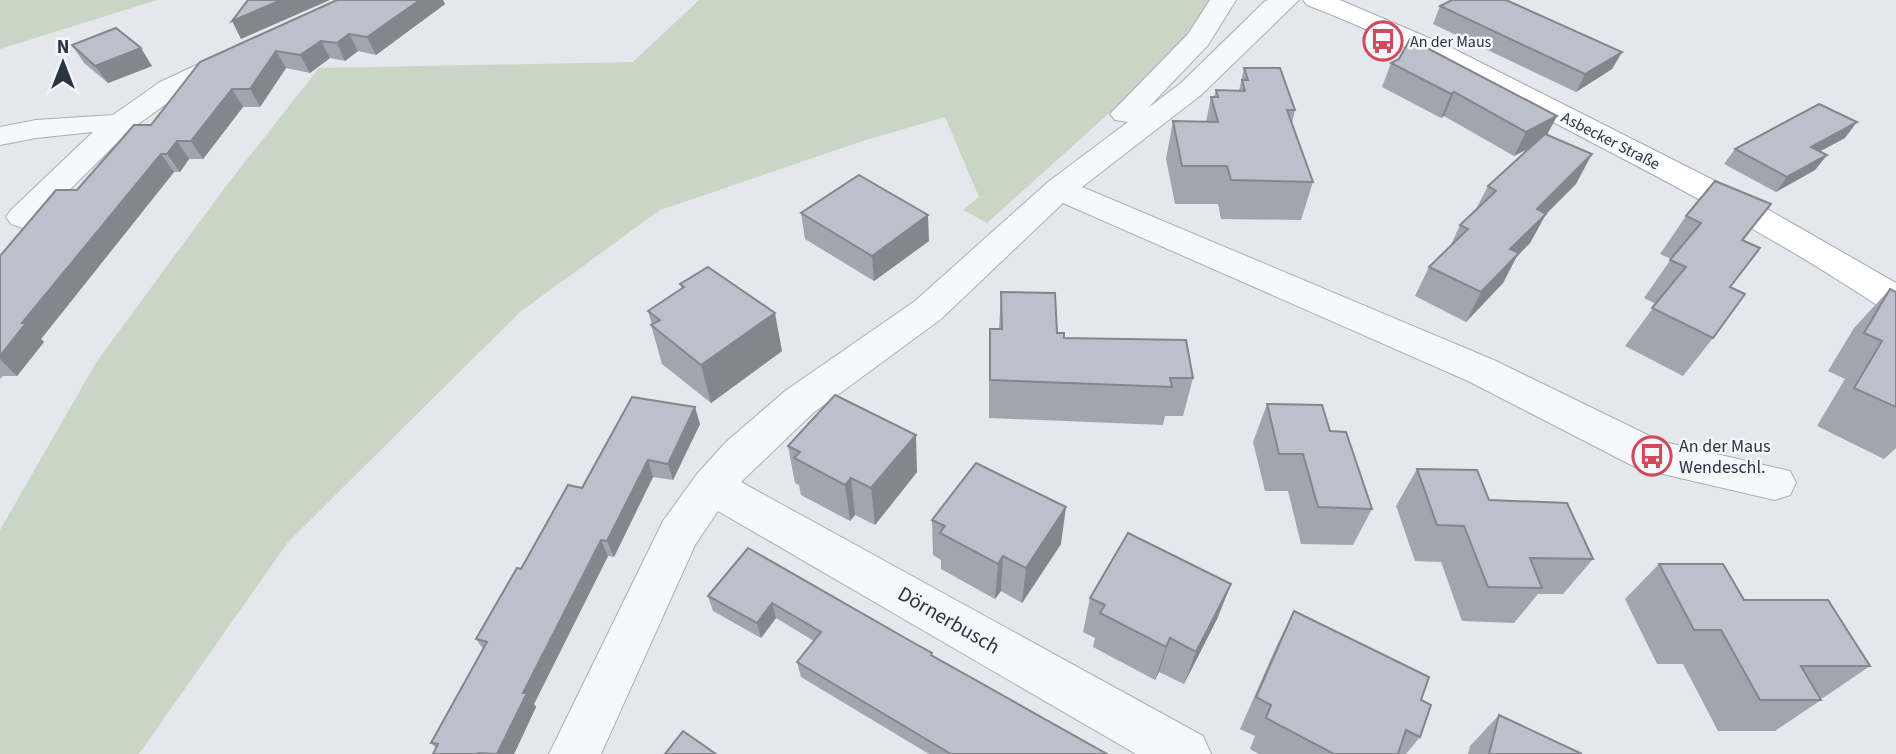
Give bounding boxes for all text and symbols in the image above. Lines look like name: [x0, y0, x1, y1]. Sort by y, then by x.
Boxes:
bus stop icon: An der Maus: [1362, 20, 1404, 62]
north arrow: [28, 28, 98, 98]
place label: An der Maus: [1410, 31, 1492, 53]
text: N: [57, 34, 69, 61]
street label: Asbecker Straße: [1557, 107, 1664, 175]
place label: An der Maus Wendeschl.: [1679, 434, 1770, 480]
bus stop icon: An der Maus Wendeschl.: [1631, 435, 1673, 477]
street label: Dörnerbusch: [892, 579, 1006, 661]

